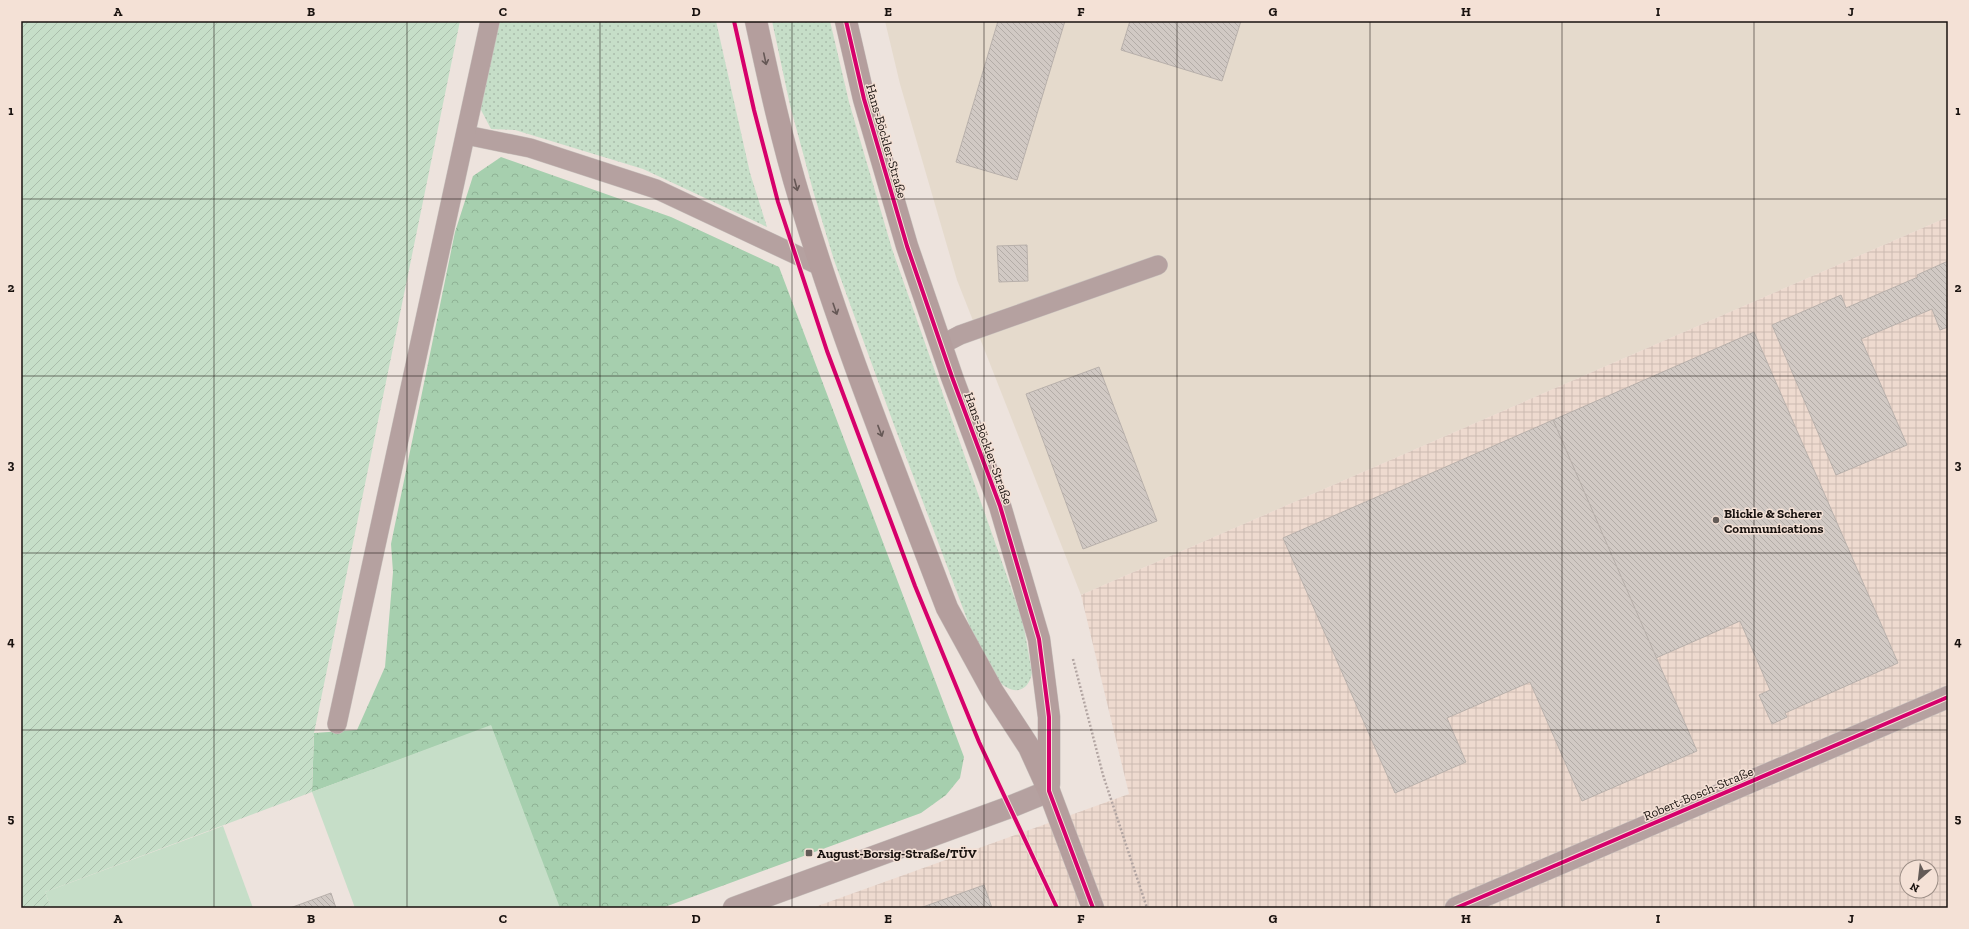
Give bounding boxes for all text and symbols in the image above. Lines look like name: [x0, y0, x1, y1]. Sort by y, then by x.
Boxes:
text: A: [114, 4, 123, 19]
text: B: [307, 4, 315, 19]
text: C: [499, 4, 507, 19]
text: D: [691, 4, 701, 19]
text: E: [884, 4, 892, 19]
text: F: [1077, 4, 1085, 19]
text: G: [1269, 4, 1278, 19]
text: H: [1461, 4, 1471, 19]
text: I: [1656, 4, 1661, 19]
text: J: [1848, 4, 1854, 19]
one-way arrow: [761, 52, 769, 65]
street label: Hans-Böckler-Straße: [863, 82, 910, 200]
text: 1: [8, 103, 14, 118]
text: 1: [1955, 103, 1961, 118]
one-way arrow: [793, 179, 800, 192]
text: 2: [8, 280, 15, 295]
text: 2: [1955, 280, 1962, 295]
one-way arrow: [832, 303, 839, 316]
street label: Hans-Böckler-Straße: [961, 390, 1016, 506]
one-way arrow: [876, 425, 884, 437]
text: 3: [8, 457, 15, 472]
text: 3: [1955, 457, 1962, 472]
place label: Blickle & Scherer Communications: [1724, 506, 1823, 536]
marker: Blickle & Scherer Communications: [1711, 515, 1721, 525]
text: 4: [7, 634, 15, 649]
text: 4: [1954, 634, 1962, 649]
street label: Robert-Bosch-Straße: [1641, 764, 1755, 823]
text: 5: [8, 811, 15, 826]
text: 5: [1955, 811, 1962, 826]
place label: August-Borsig-Straße/TÜV: [817, 846, 977, 861]
marker: August-Borsig-Straße/TÜV: [804, 848, 814, 858]
north arrow: [1899, 859, 1939, 899]
text: N: [1907, 879, 1921, 895]
text: A: [114, 911, 123, 926]
text: B: [307, 911, 315, 926]
text: C: [499, 911, 507, 926]
text: D: [691, 911, 701, 926]
text: E: [884, 911, 892, 926]
text: F: [1077, 911, 1085, 926]
text: G: [1269, 911, 1278, 926]
text: H: [1461, 911, 1471, 926]
text: I: [1656, 911, 1661, 926]
text: J: [1848, 911, 1854, 926]

